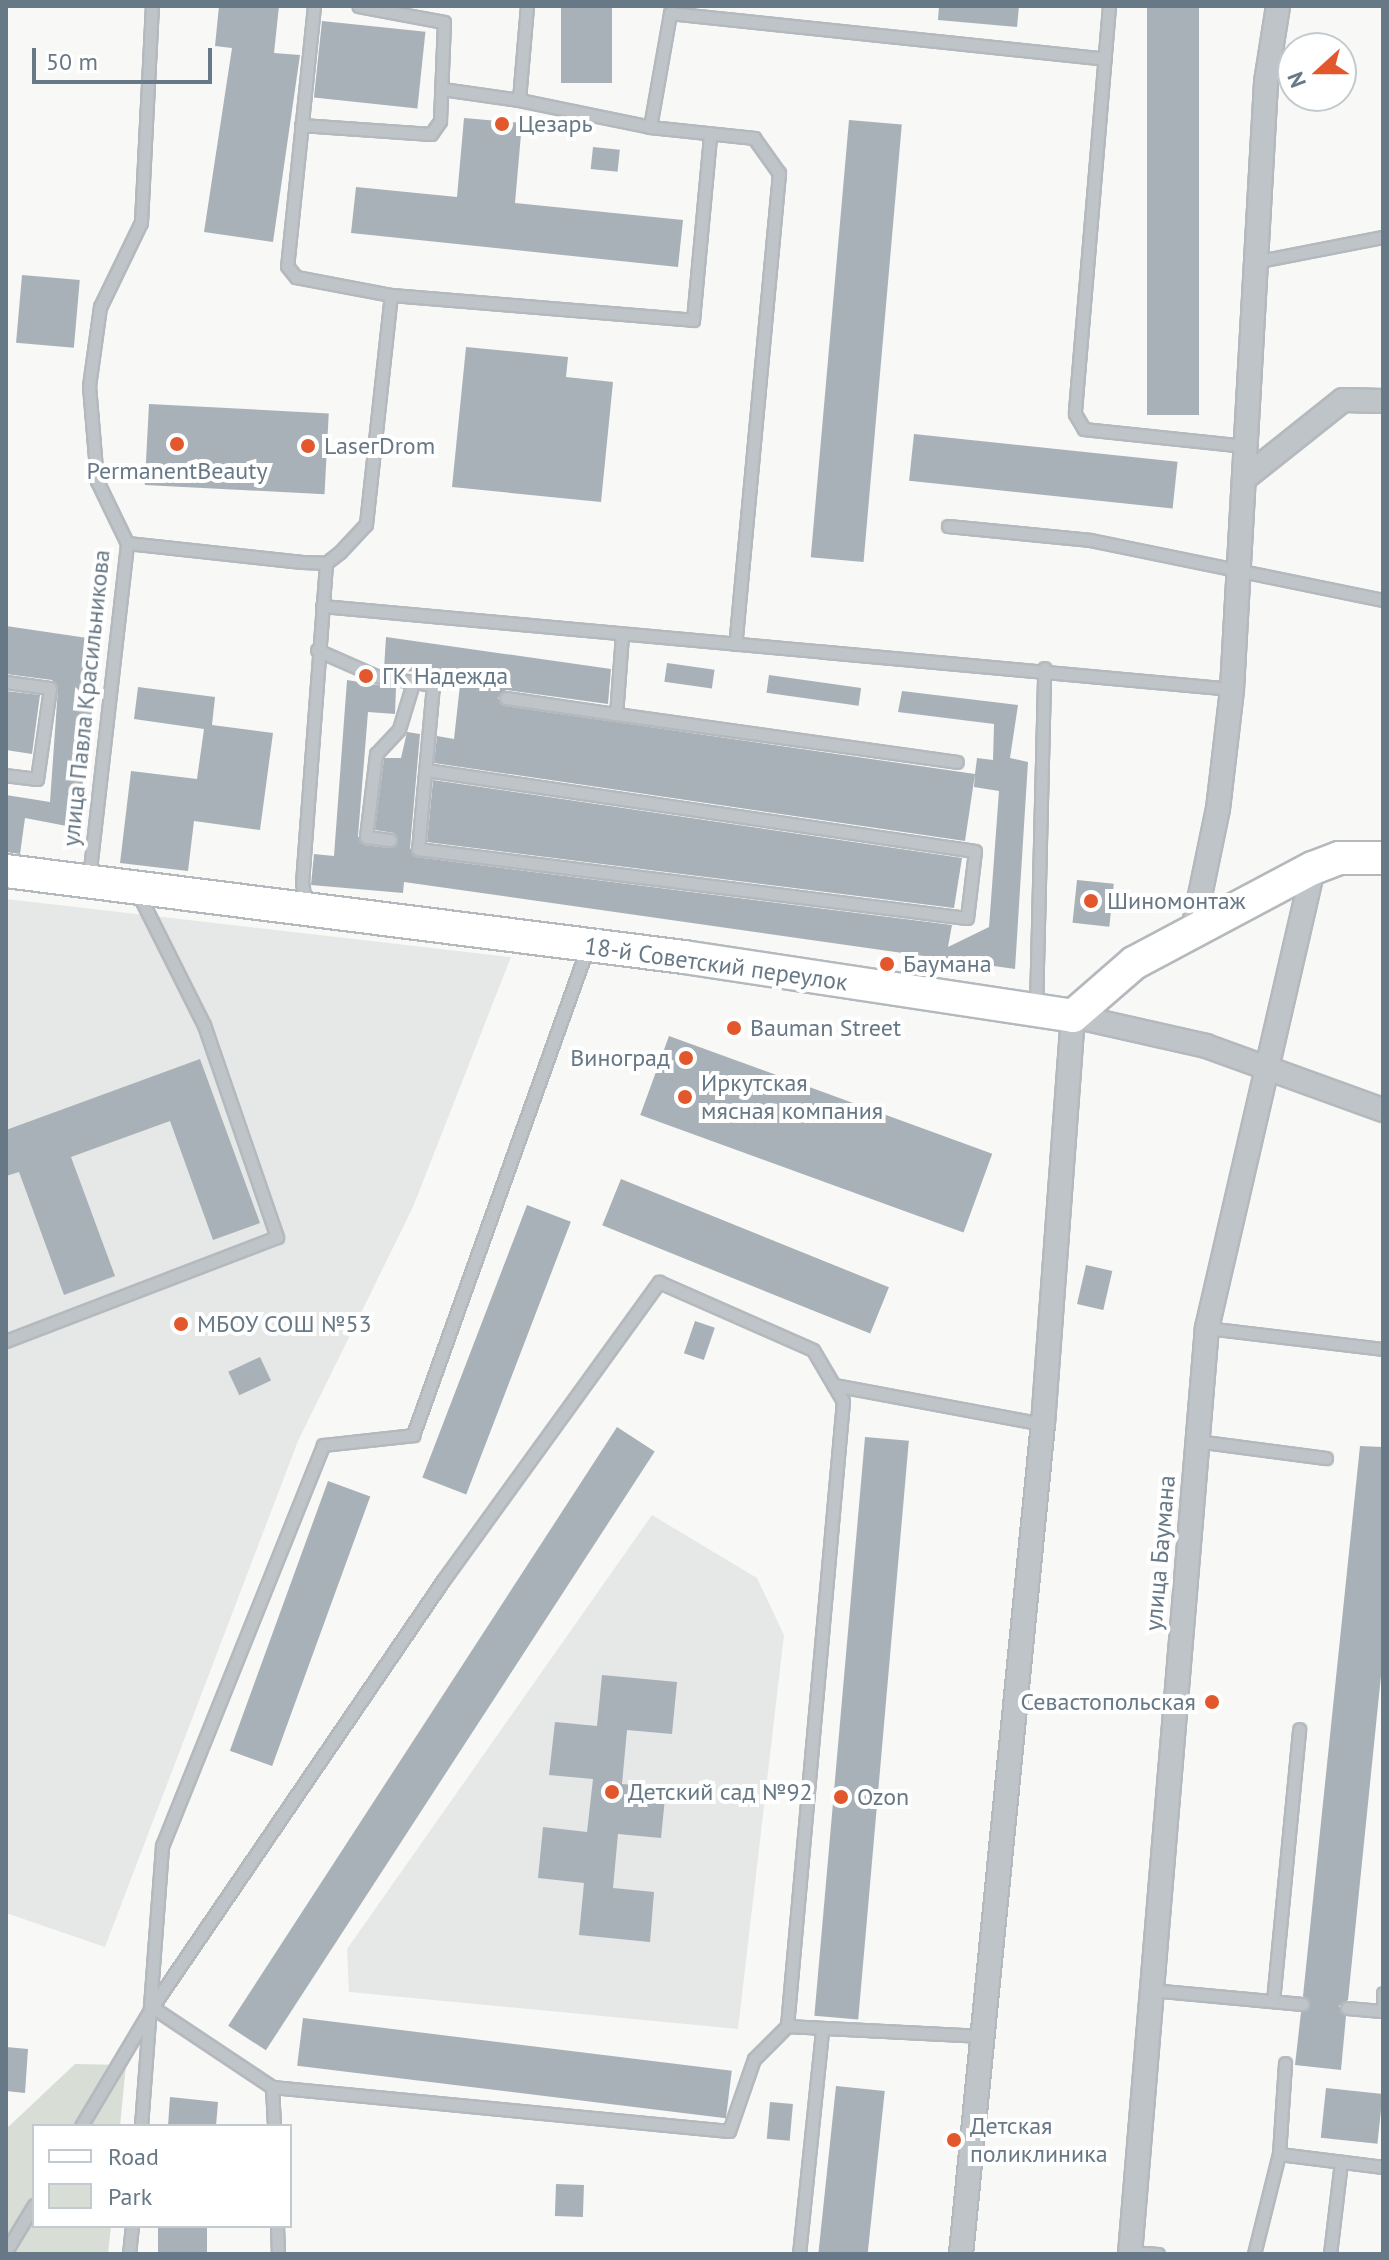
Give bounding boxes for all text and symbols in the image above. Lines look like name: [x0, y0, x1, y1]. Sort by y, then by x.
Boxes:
scale bar: [36, 32, 216, 82]
north arrow: [1277, 32, 1357, 112]
text: 50 m: [46, 46, 98, 77]
text: N: [1281, 68, 1312, 92]
place label: Цезарь: [518, 110, 593, 138]
marker: Цезарь: [493, 115, 511, 133]
place label: LaseгDrom: [324, 432, 435, 460]
marker: PermanentBeauty: [168, 435, 186, 453]
marker: LaseгDrom: [299, 437, 317, 455]
place label: PermanentBeauty: [86, 457, 268, 485]
street label: улица Павла Красильникова: [56, 548, 116, 848]
place label: ГК Надежда: [382, 662, 508, 690]
marker: ГК Надежда: [357, 667, 375, 685]
place label: Шиномонтаж: [1107, 887, 1246, 915]
marker: Шиномонтаж: [1082, 892, 1100, 910]
street label: 18-й Советский переулок: [583, 931, 849, 997]
place label: Баумана: [903, 950, 992, 978]
marker: Баумана: [878, 955, 896, 973]
place label: Bauman Street: [750, 1014, 901, 1042]
marker: Bauman Street: [725, 1019, 743, 1037]
place label: Виноград: [570, 1044, 670, 1072]
marker: Виноград: [677, 1049, 695, 1067]
place label: Иркутская мясная компания: [701, 1069, 883, 1125]
marker: Иркутская мясная компания: [676, 1088, 694, 1106]
place label: МБОУ СОШ №53: [197, 1310, 372, 1338]
marker: МБОУ СОШ №53: [172, 1315, 190, 1333]
street label: улица Баумана: [1139, 1474, 1181, 1632]
place label: Севастопольская: [1020, 1688, 1196, 1716]
marker: Севастопольская: [1203, 1693, 1221, 1711]
place label: Детский сад №92: [628, 1778, 813, 1806]
marker: Детский сад №92: [603, 1783, 621, 1801]
place label: Ozon: [857, 1783, 909, 1811]
marker: Ozon: [832, 1788, 850, 1806]
place label: Детская поликлиника: [970, 2112, 1108, 2168]
legend: [32, 2124, 292, 2228]
marker: Детская поликлиника: [945, 2131, 963, 2149]
text: Road: [108, 2141, 159, 2172]
text: Park: [108, 2181, 152, 2212]

